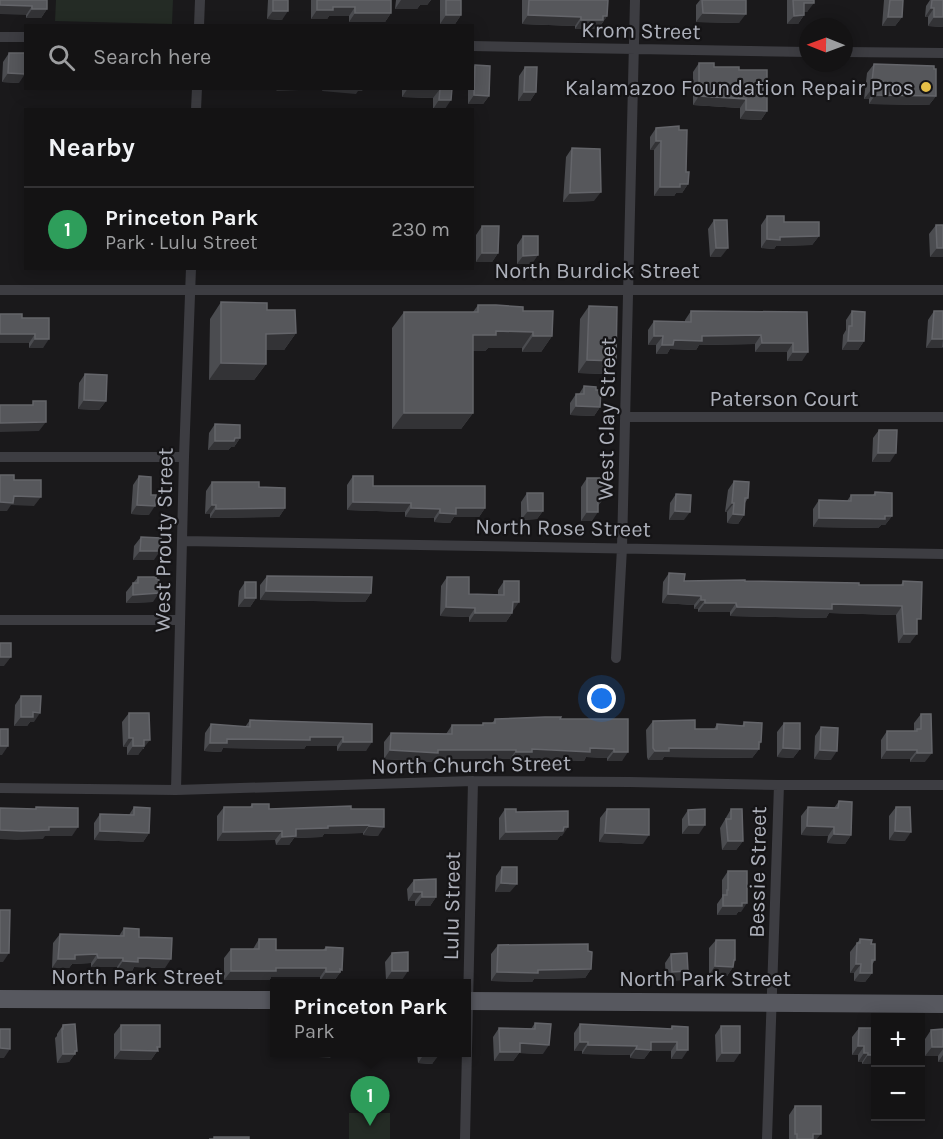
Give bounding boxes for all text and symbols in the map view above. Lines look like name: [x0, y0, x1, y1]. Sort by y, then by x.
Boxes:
street label: Krom Street: [581, 17, 701, 45]
north arrow: [799, 18, 853, 72]
search box: [24, 24, 474, 90]
icon: search: [45, 41, 78, 74]
text: Search here: [93, 44, 211, 70]
place label: Kalamazoo Foundation Repair Pros: [565, 75, 914, 101]
marker: Kalamazoo Foundation Repair Pros: [919, 80, 933, 94]
text: Nearby: [48, 132, 135, 163]
text: Princeton Park: [105, 205, 258, 231]
text: 1: [64, 218, 71, 241]
text: 230 m: [391, 218, 450, 241]
text: Park · Lulu Street: [105, 231, 257, 254]
street label: North Burdick Street: [494, 258, 700, 284]
street label: West Clay Street: [593, 337, 621, 501]
street label: Paterson Court: [710, 386, 858, 412]
street label: West Prouty Street: [149, 447, 179, 633]
street label: North Rose Street: [475, 513, 651, 543]
your location: [587, 684, 616, 713]
street label: North Church Street: [371, 750, 571, 780]
street label: Bessie Street: [744, 806, 772, 938]
street label: Lulu Street: [438, 851, 466, 961]
street label: North Park Street: [51, 964, 223, 990]
street label: North Park Street: [619, 966, 791, 992]
popup: [270, 979, 471, 1057]
text: Princeton Park: [294, 994, 447, 1020]
map controls: [871, 1013, 925, 1121]
button: +: [871, 1013, 925, 1067]
text: Park: [294, 1020, 334, 1043]
button: −: [871, 1067, 925, 1121]
pin: 1: [350, 1076, 389, 1126]

